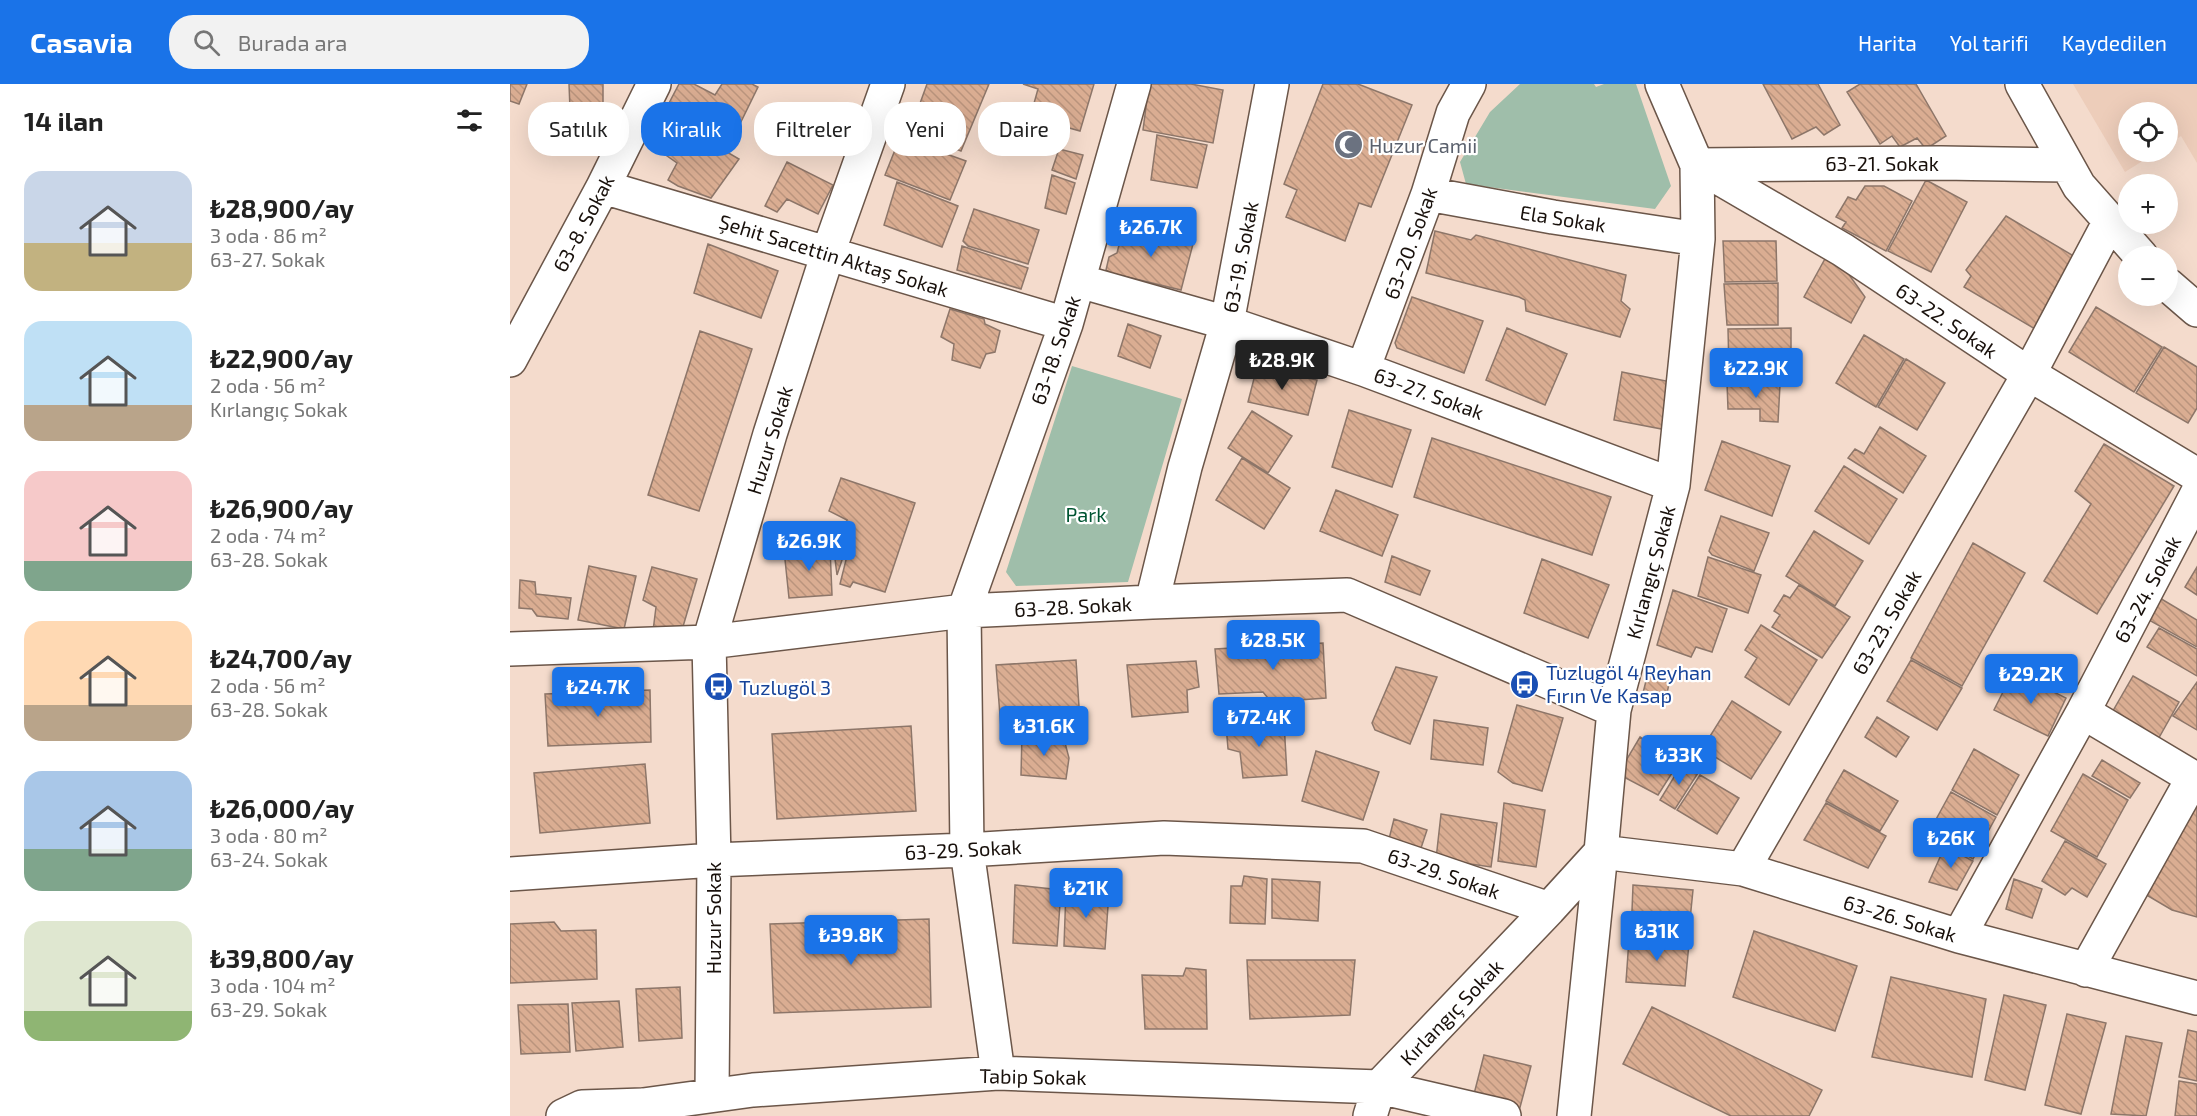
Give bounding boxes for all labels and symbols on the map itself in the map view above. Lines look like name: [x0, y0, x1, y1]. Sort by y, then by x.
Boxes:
mosque icon: Huzur Camii: [1332, 129, 1364, 161]
place label: Huzur Camii: [1369, 133, 1477, 157]
street label: 63-21. Sokak: [1825, 151, 1939, 175]
street label: 63-8. Sokak: [547, 170, 619, 276]
street label: 63-20. Sokak: [1379, 184, 1441, 302]
street label: 63-19. Sokak: [1217, 199, 1263, 315]
street label: Ela Sokak: [1518, 199, 1608, 237]
pin: ₺26.7K: [1102, 207, 1200, 258]
street label: Şehit Sacettin Aktaş Sokak: [716, 209, 952, 302]
street label: 63-22. Sokak: [1892, 277, 2002, 363]
street label: 63-18. Sokak: [1025, 292, 1085, 408]
pin: ₺28.9K: [1233, 340, 1331, 391]
pin: ₺22.9K: [1707, 348, 1805, 399]
street label: 63-27. Sokak: [1371, 362, 1487, 424]
street label: Huzur Sokak: [741, 383, 797, 497]
park label: Park: [1066, 502, 1106, 526]
street label: Kırlangıç Sokak: [1621, 502, 1680, 642]
pin: ₺26.9K: [760, 521, 858, 572]
street label: 63-24. Sokak: [2109, 531, 2185, 647]
street label: 63-23. Sokak: [1846, 565, 1926, 679]
street label: 63-28. Sokak: [1014, 591, 1132, 621]
pin: ₺28.5K: [1224, 620, 1322, 671]
pin: ₺29.2K: [1982, 654, 2080, 705]
place label: Tuzlugöl 4 Reyhan Fırın Ve Kasap: [1546, 660, 1712, 707]
pin: ₺24.7K: [549, 667, 647, 718]
bus stop icon: Tuzlugöl 4 Reyhan Fırın Ve Kasap: [1509, 668, 1541, 700]
bus stop icon: Tuzlugöl 3: [702, 671, 734, 703]
place label: Tuzlugöl 3: [739, 675, 831, 699]
pin: ₺72.4K: [1210, 697, 1308, 748]
pin: ₺31.6K: [995, 706, 1093, 757]
pin: ₺33K: [1643, 735, 1715, 786]
pin: ₺26K: [1915, 818, 1987, 869]
street label: 63-29. Sokak: [904, 834, 1022, 864]
street label: 63-29. Sokak: [1385, 843, 1503, 903]
street label: Huzur Sokak: [701, 862, 725, 974]
pin: ₺21K: [1050, 868, 1122, 919]
street label: 63-26. Sokak: [1840, 889, 1960, 947]
pin: ₺31K: [1621, 911, 1693, 962]
pin: ₺39.8K: [802, 915, 900, 966]
street label: Kırlangıç Sokak: [1395, 954, 1508, 1071]
street label: Tabip Sokak: [979, 1063, 1087, 1089]

